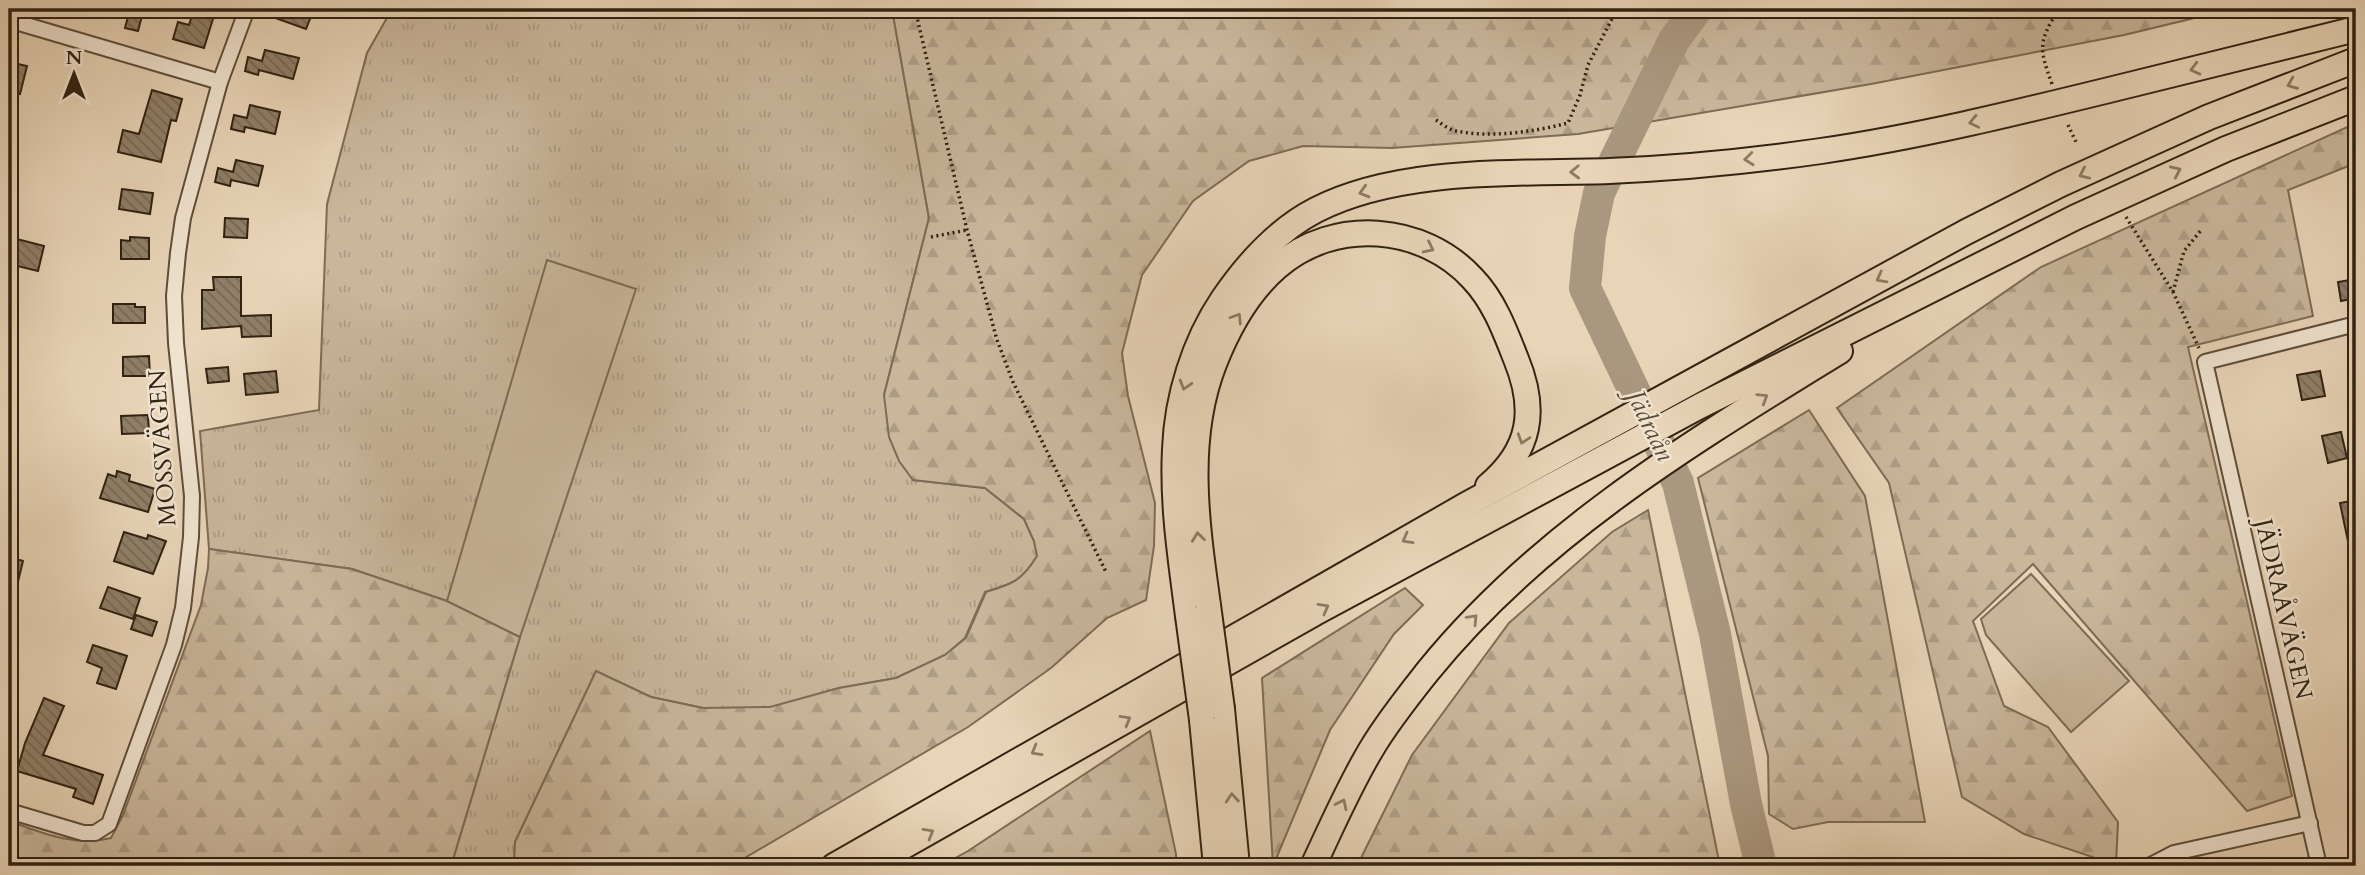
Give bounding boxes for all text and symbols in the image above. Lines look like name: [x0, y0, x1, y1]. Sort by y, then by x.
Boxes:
north arrow: [38, 38, 108, 108]
text: N: [66, 45, 83, 71]
one-way arrow: [2189, 61, 2201, 75]
one-way arrow: [2287, 76, 2300, 90]
one-way arrow: [1968, 114, 1980, 128]
one-way arrow: [1744, 152, 1755, 167]
one-way arrow: [1570, 164, 1581, 179]
one-way arrow: [2169, 165, 2181, 179]
one-way arrow: [2078, 166, 2091, 180]
one-way arrow: [1359, 184, 1371, 198]
one-way arrow: [1422, 240, 1434, 254]
one-way arrow: [1876, 269, 1888, 283]
one-way arrow: [1229, 312, 1242, 325]
street label: MOSSVÄGEN: [141, 368, 184, 527]
water label: Jädraån: [1616, 378, 1683, 467]
one-way arrow: [1179, 379, 1193, 391]
one-way arrow: [1756, 394, 1769, 407]
one-way arrow: [1517, 432, 1532, 444]
street label: JÄDRAÅVÄGEN: [2246, 513, 2320, 703]
one-way arrow: [1191, 531, 1206, 543]
one-way arrow: [1401, 531, 1414, 544]
one-way arrow: [1317, 602, 1329, 616]
one-way arrow: [1464, 615, 1477, 628]
one-way arrow: [1119, 715, 1132, 728]
one-way arrow: [1031, 743, 1043, 756]
one-way arrow: [1225, 792, 1240, 803]
one-way arrow: [1333, 799, 1347, 811]
one-way arrow: [921, 828, 934, 841]

